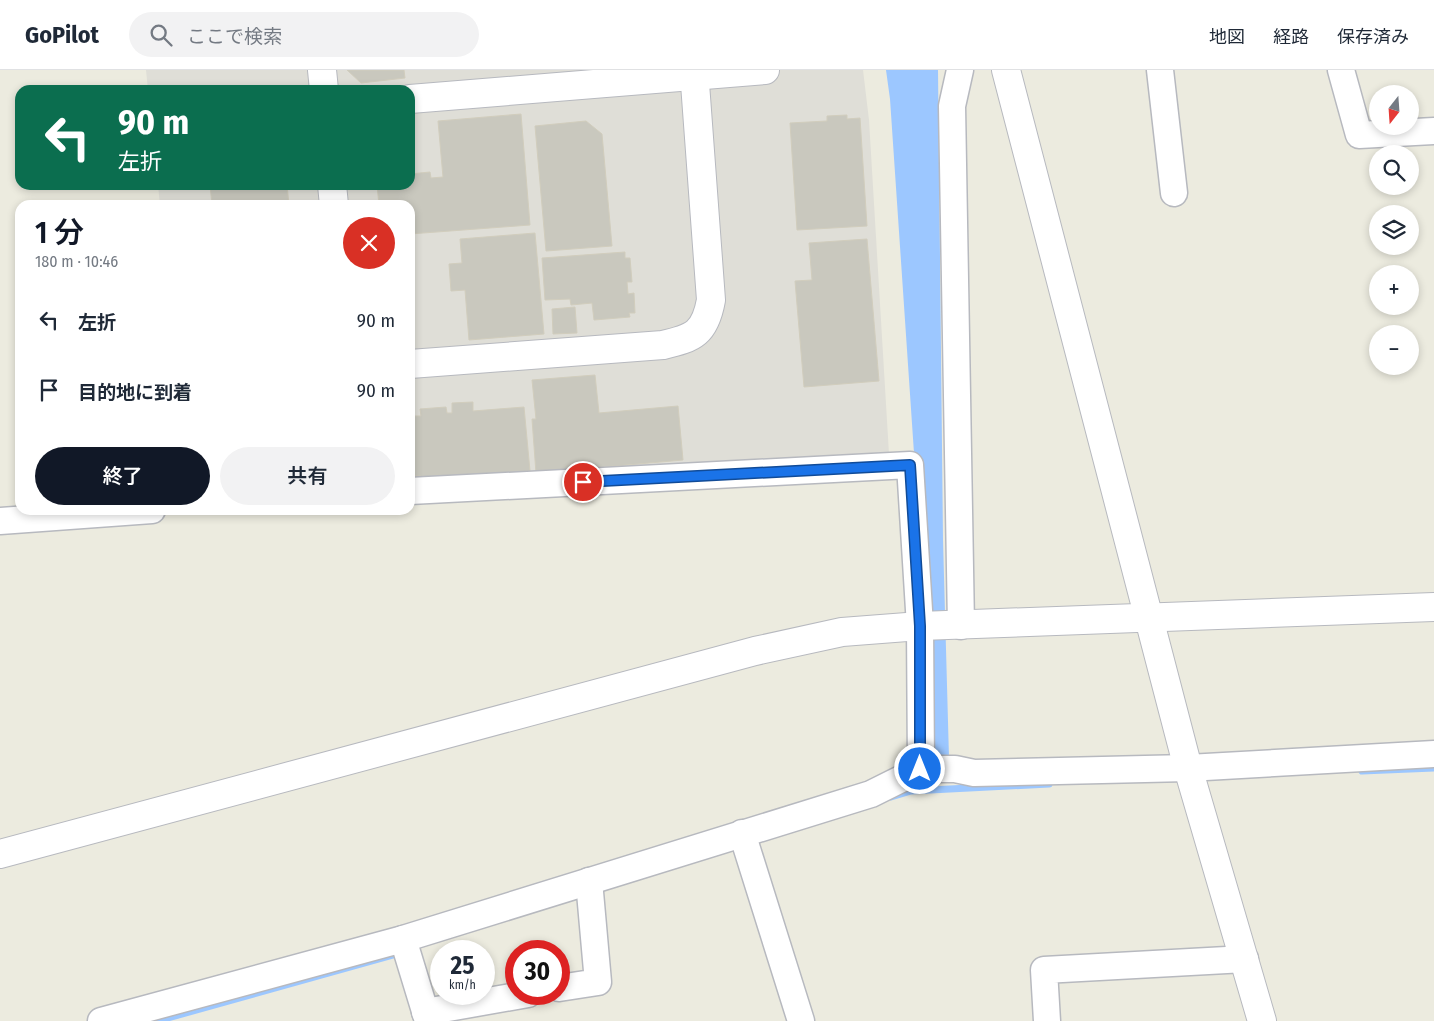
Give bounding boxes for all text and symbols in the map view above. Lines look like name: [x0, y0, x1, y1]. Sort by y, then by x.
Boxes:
search box: [129, 12, 479, 57]
text: GoPilot: [25, 21, 99, 49]
icon: search: [147, 21, 175, 49]
text: ここで検索: [187, 25, 282, 48]
text: 地図: [1209, 26, 1245, 48]
text: 経路: [1273, 26, 1309, 48]
text: 保存済み: [1337, 26, 1409, 48]
north arrow: [1369, 85, 1419, 135]
map controls: [1369, 85, 1419, 375]
text: 90 m: [118, 101, 189, 143]
icon: left: [35, 105, 100, 170]
button: search: [1369, 145, 1419, 195]
text: 左折: [118, 148, 162, 175]
button: layers: [1369, 205, 1419, 255]
text: 1 分: [35, 215, 84, 251]
button: close: [343, 217, 395, 269]
text: 180 m · 10:46: [35, 252, 118, 271]
button: +: [1369, 265, 1419, 315]
icon: left: [35, 306, 63, 334]
text: 90 m: [357, 309, 395, 332]
text: 左折: [78, 311, 116, 334]
button: −: [1369, 325, 1419, 375]
icon: arrive: [35, 376, 63, 404]
text: 90 m: [357, 379, 395, 402]
text: 目的地に到着: [78, 381, 192, 404]
button: 終了: [35, 447, 210, 505]
button: 共有: [220, 447, 395, 505]
pin: [562, 461, 604, 503]
icon: arrive: [569, 468, 597, 496]
position arrow: [893, 742, 945, 794]
speed limit sign: 30: [505, 940, 570, 1005]
text: 25: [451, 951, 474, 981]
text: km/h: [449, 978, 476, 992]

